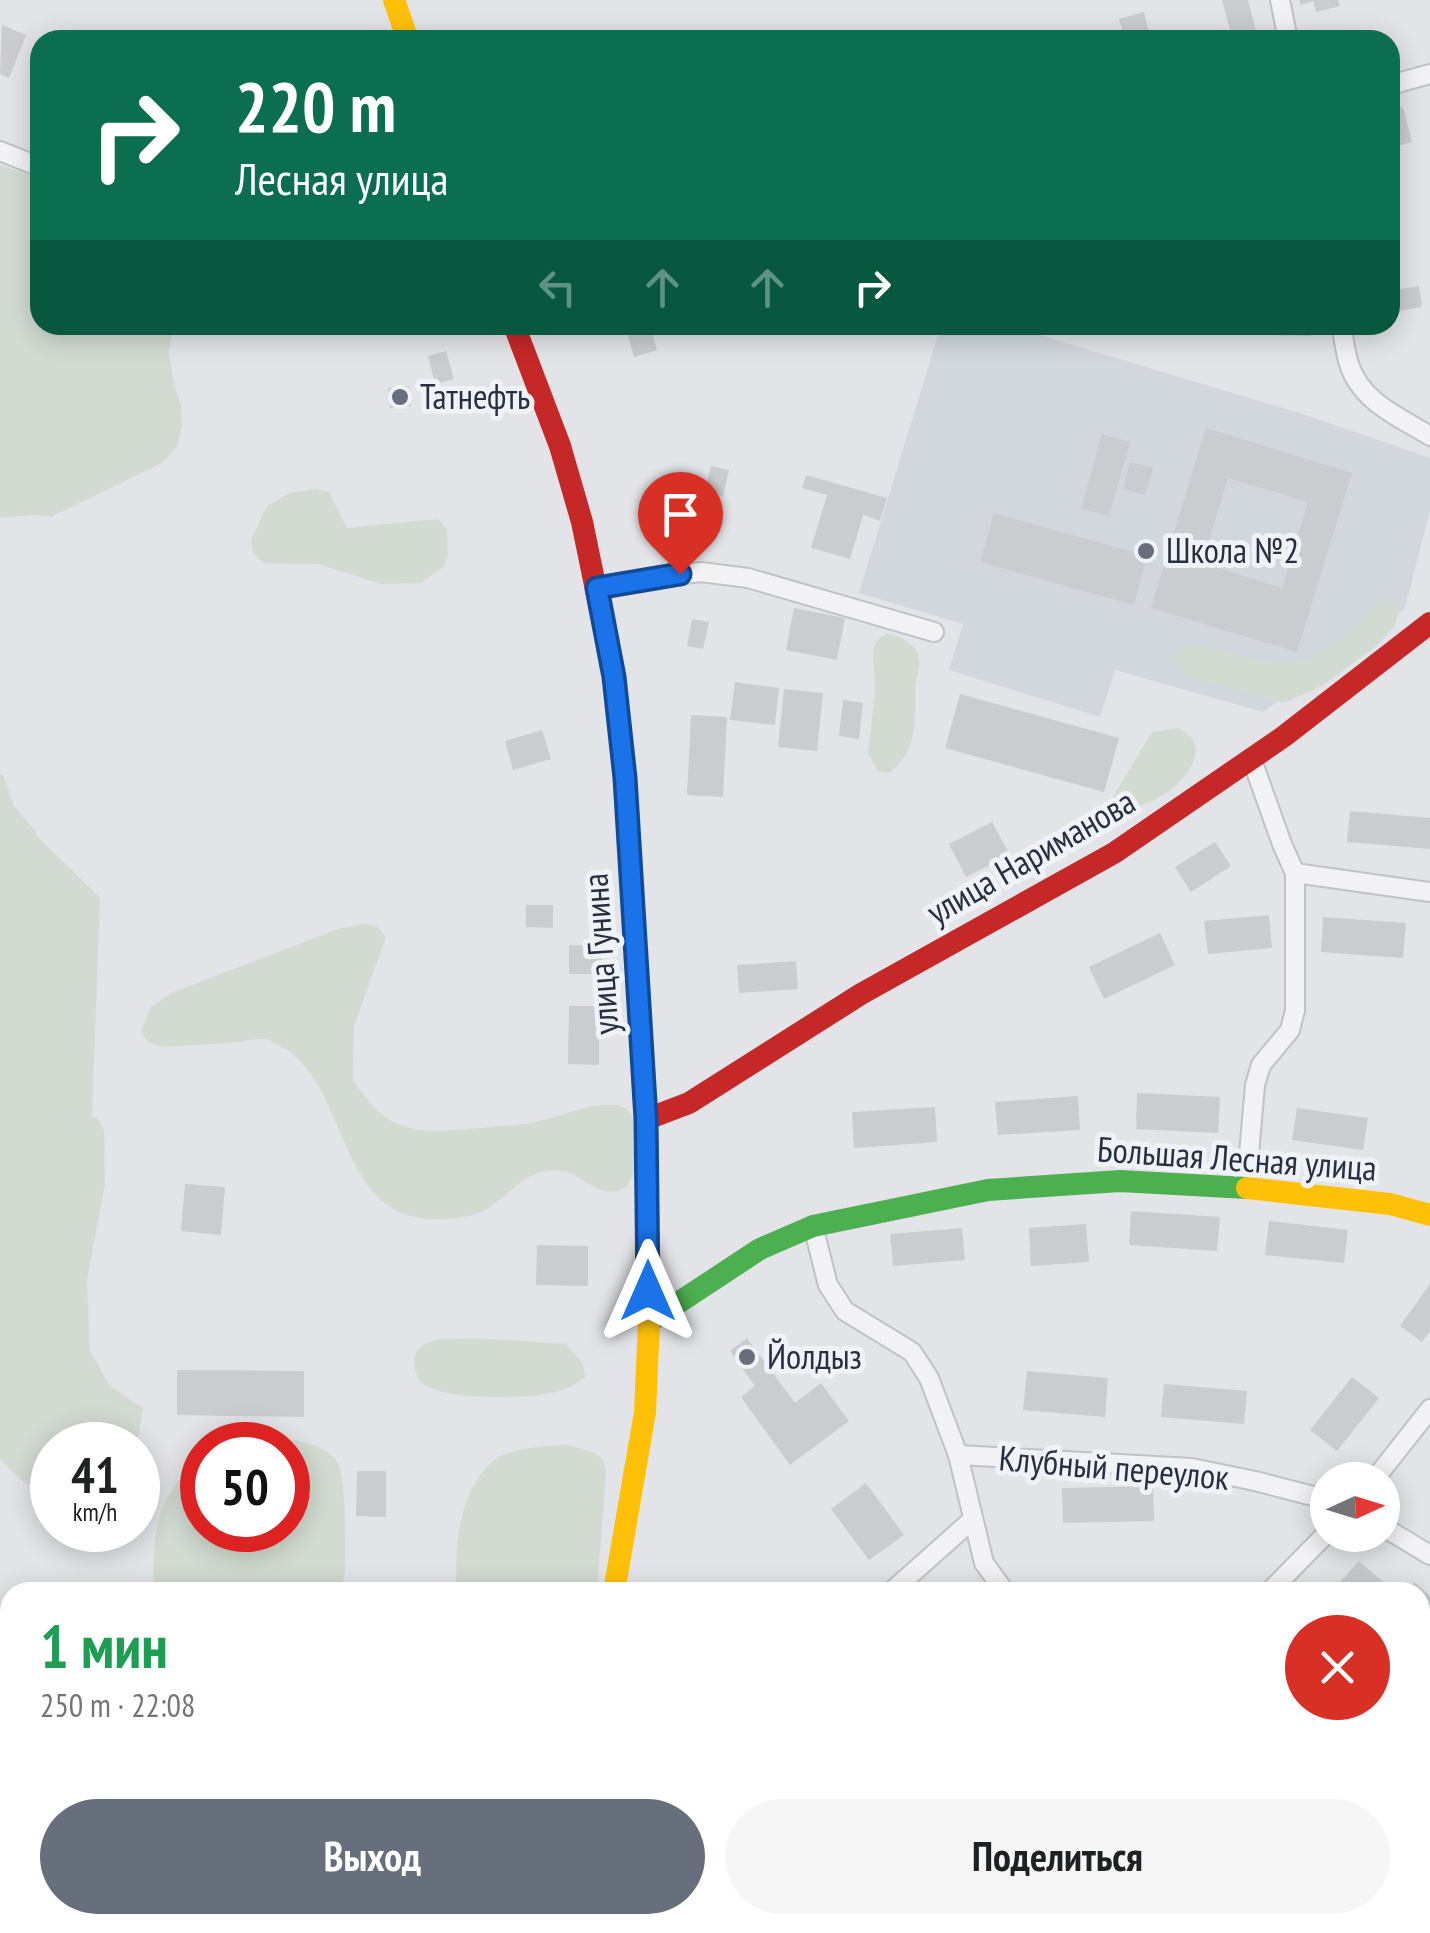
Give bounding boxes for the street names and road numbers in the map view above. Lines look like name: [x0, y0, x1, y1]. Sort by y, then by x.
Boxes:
street label: улица Нариманова: [918, 778, 1143, 934]
street label: улица Гунина: [571, 872, 629, 1036]
street label: Большая Лесная улица: [1096, 1125, 1378, 1191]
street label: Клубный переулок: [997, 1434, 1231, 1500]

